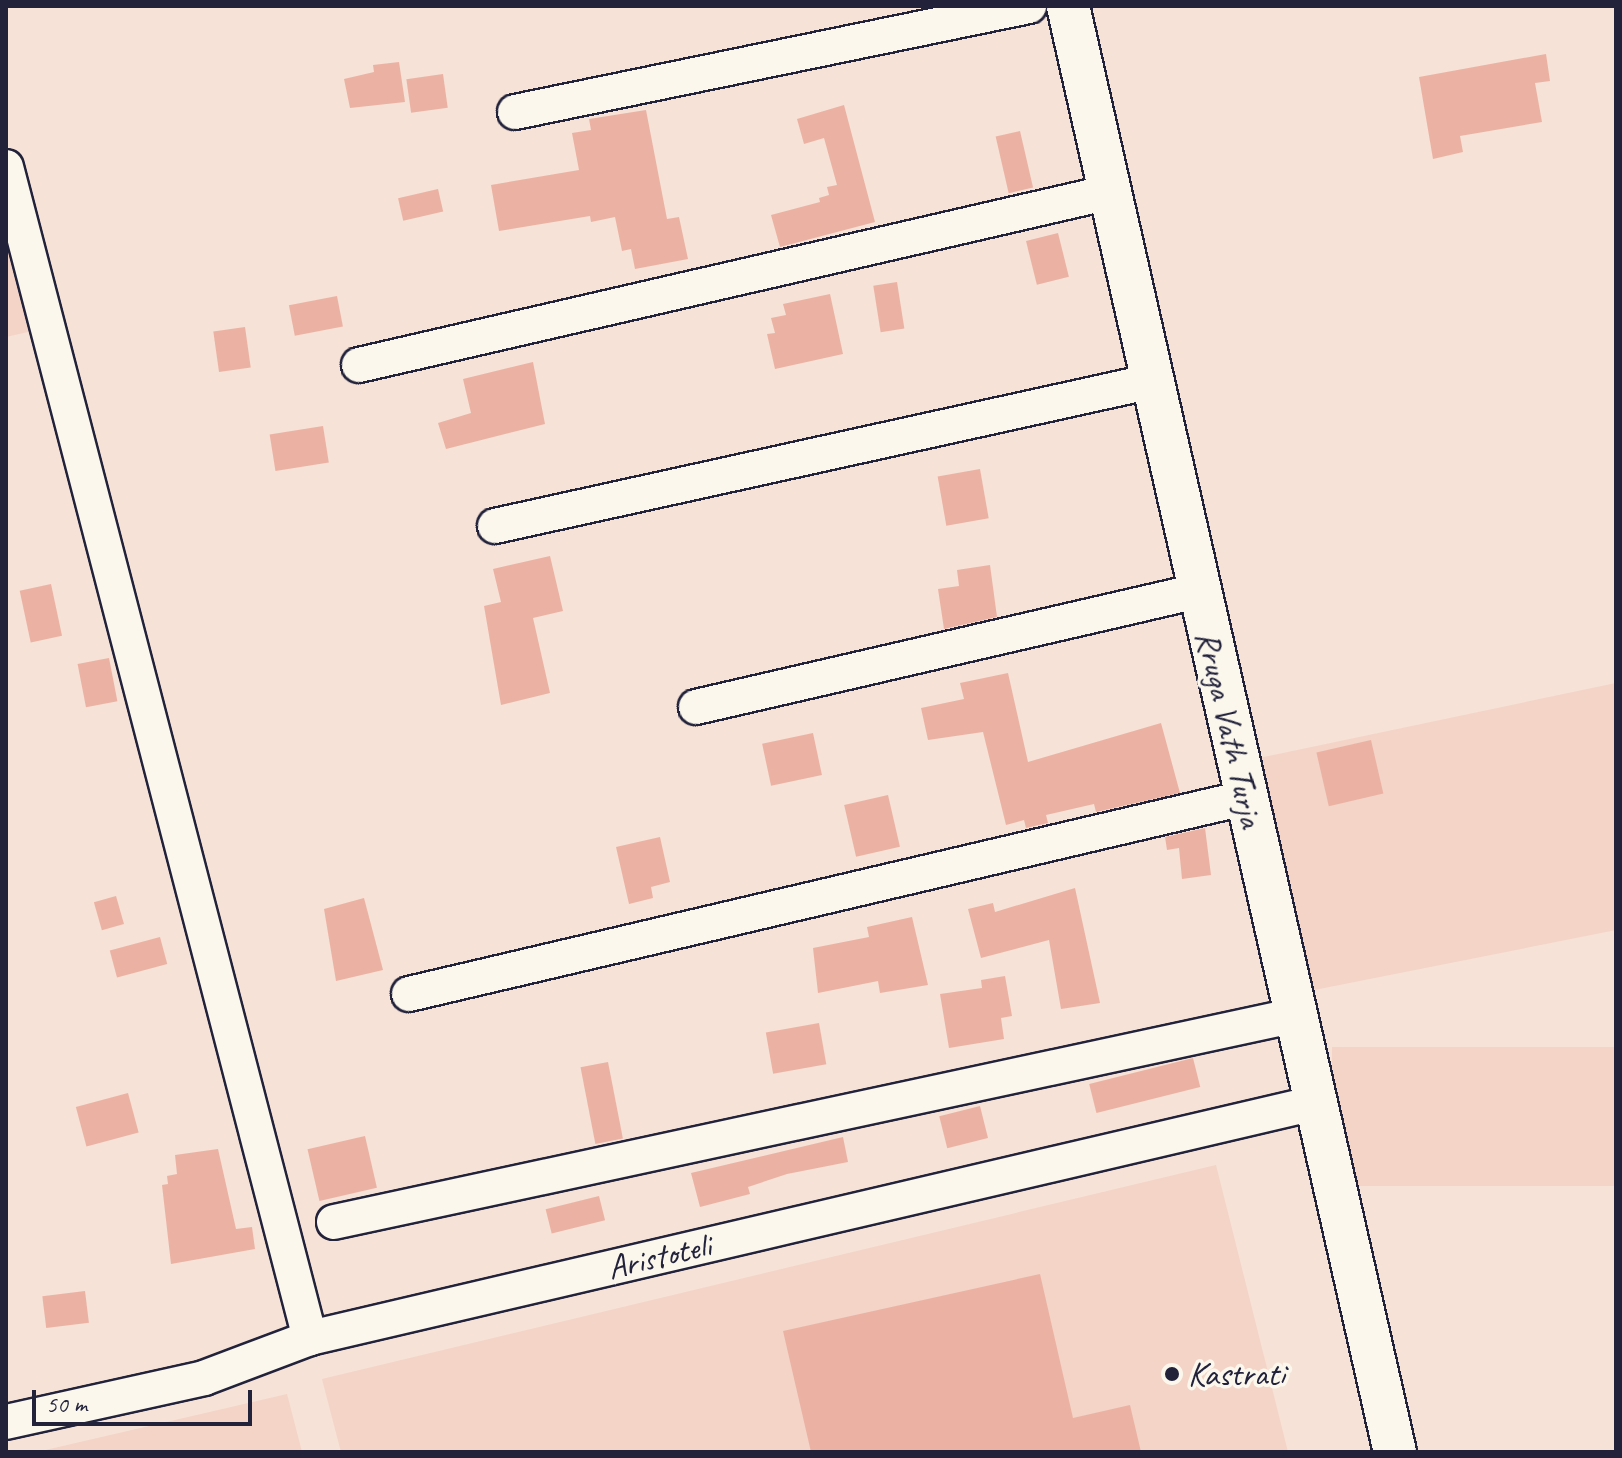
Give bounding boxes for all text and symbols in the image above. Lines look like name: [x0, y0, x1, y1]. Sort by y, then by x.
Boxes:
street label: Rruga Vath Turja: [1188, 627, 1272, 831]
street label: Aristoteli: [603, 1224, 715, 1288]
place label: Kastrati: [1188, 1354, 1285, 1394]
marker: Kastrati: [1163, 1365, 1181, 1383]
scale bar: [36, 1374, 256, 1424]
text: 50 m: [46, 1389, 87, 1419]

